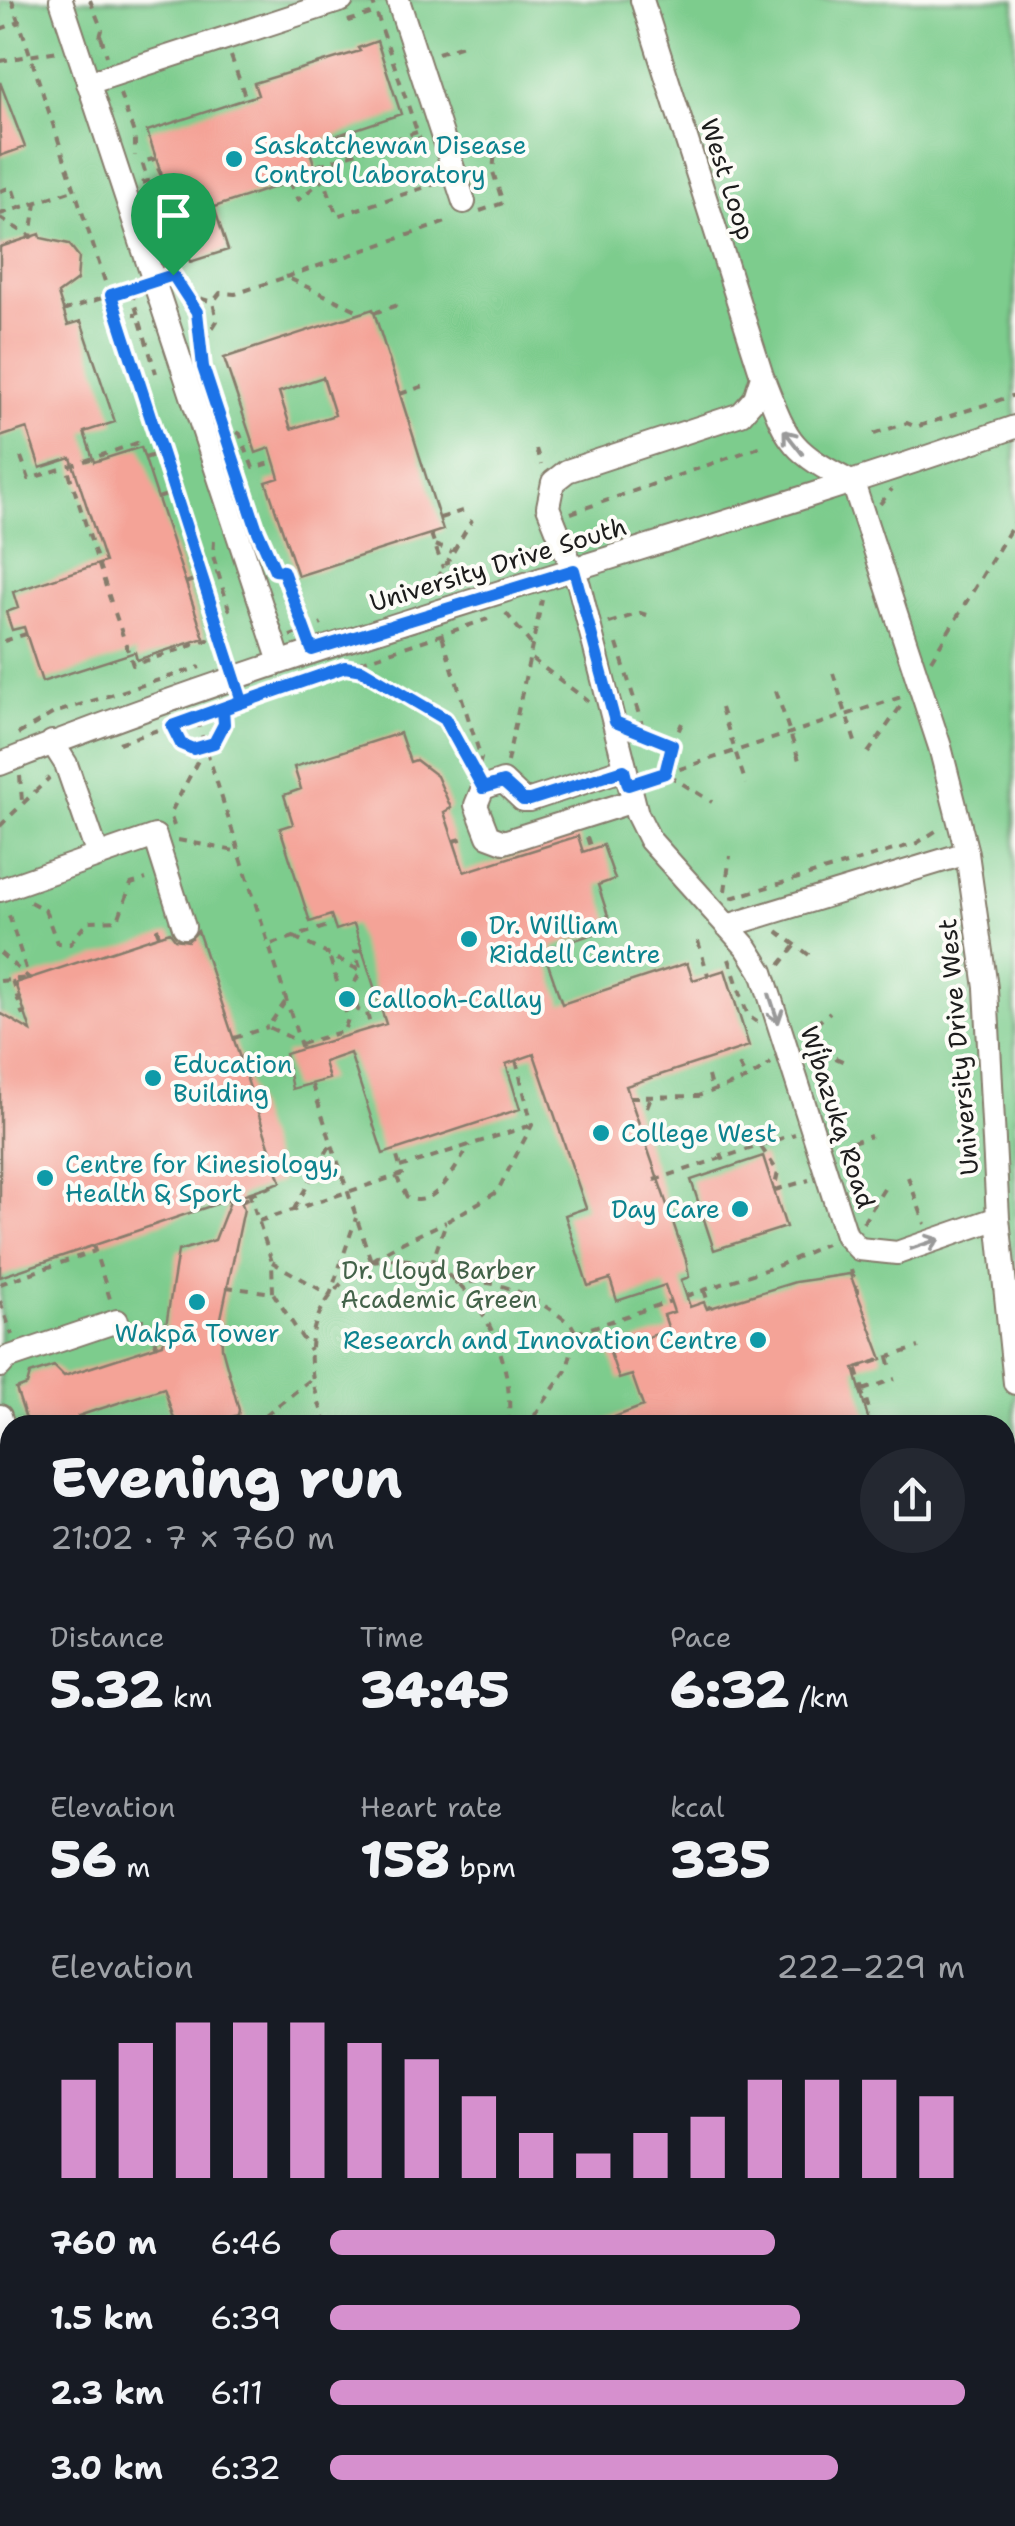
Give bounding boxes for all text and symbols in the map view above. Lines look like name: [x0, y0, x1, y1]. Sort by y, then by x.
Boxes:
street label: West Loop: [692, 114, 764, 244]
place label: Saskatchewan Disease Control Laboratory: [254, 128, 527, 191]
marker: Saskatchewan Disease Control Laboratory: [223, 148, 245, 170]
pin: [131, 173, 216, 276]
icon: arrive: [146, 188, 201, 243]
one-way arrow: [783, 430, 805, 456]
street label: University Drive South: [365, 509, 631, 619]
place label: Dr. William Riddell Centre: [489, 908, 661, 971]
street label: University Drive West: [930, 917, 986, 1177]
marker: Dr. William Riddell Centre: [458, 928, 480, 950]
place label: Callooh-Callay: [367, 982, 543, 1016]
marker: Callooh-Callay: [336, 988, 358, 1010]
one-way arrow: [767, 992, 785, 1024]
street label: Wį́bazuką Road: [792, 1021, 884, 1213]
place label: Education Building: [173, 1047, 292, 1110]
marker: Education Building: [142, 1067, 164, 1089]
place label: College West: [621, 1116, 777, 1150]
marker: College West: [590, 1122, 612, 1144]
place label: Centre for Kinesiology, Health & Sport: [65, 1147, 339, 1210]
marker: Centre for Kinesiology, Health & Sport: [34, 1167, 56, 1189]
place label: Day Care: [611, 1192, 720, 1226]
marker: Day Care: [729, 1198, 751, 1220]
one-way arrow: [909, 1233, 941, 1251]
park label: Dr. Lloyd Barber Academic Green: [341, 1253, 537, 1316]
marker: Wakpā Tower: [186, 1291, 208, 1313]
place label: Wakpā Tower: [115, 1316, 279, 1350]
place label: Research and Innovation Centre: [343, 1323, 738, 1357]
marker: Research and Innovation Centre: [747, 1329, 769, 1351]
text: Evening run: [50, 1441, 402, 1515]
button: share: [860, 1448, 965, 1553]
text: 21:02 · 7 × 760 m: [50, 1516, 335, 1559]
text: Distance: [50, 1618, 165, 1656]
text: Time: [360, 1618, 424, 1656]
text: Pace: [670, 1618, 732, 1656]
text: 5.32: [50, 1656, 163, 1723]
text: 34:45: [360, 1656, 510, 1723]
text: 6:32: [670, 1656, 789, 1723]
text: km: [163, 1678, 212, 1716]
text: /km: [789, 1678, 849, 1716]
text: Elevation: [50, 1788, 175, 1826]
text: Heart rate: [360, 1788, 503, 1826]
text: kcal: [670, 1788, 724, 1826]
text: 56: [50, 1826, 117, 1893]
text: 158: [360, 1826, 450, 1893]
text: 335: [670, 1826, 771, 1893]
text: m: [117, 1848, 151, 1886]
text: bpm: [450, 1848, 516, 1886]
text: Elevation: [50, 1945, 193, 1988]
text: 222–229 m: [776, 1945, 965, 1988]
text: 760 m: [50, 2221, 157, 2264]
text: 6:46: [210, 2221, 282, 2264]
text: 1.5 km: [50, 2296, 153, 2339]
text: 6:39: [210, 2296, 281, 2339]
text: 2.3 km: [50, 2371, 164, 2414]
text: 6:11: [210, 2371, 263, 2414]
text: 3.0 km: [50, 2446, 163, 2489]
text: 6:32: [210, 2446, 281, 2489]

